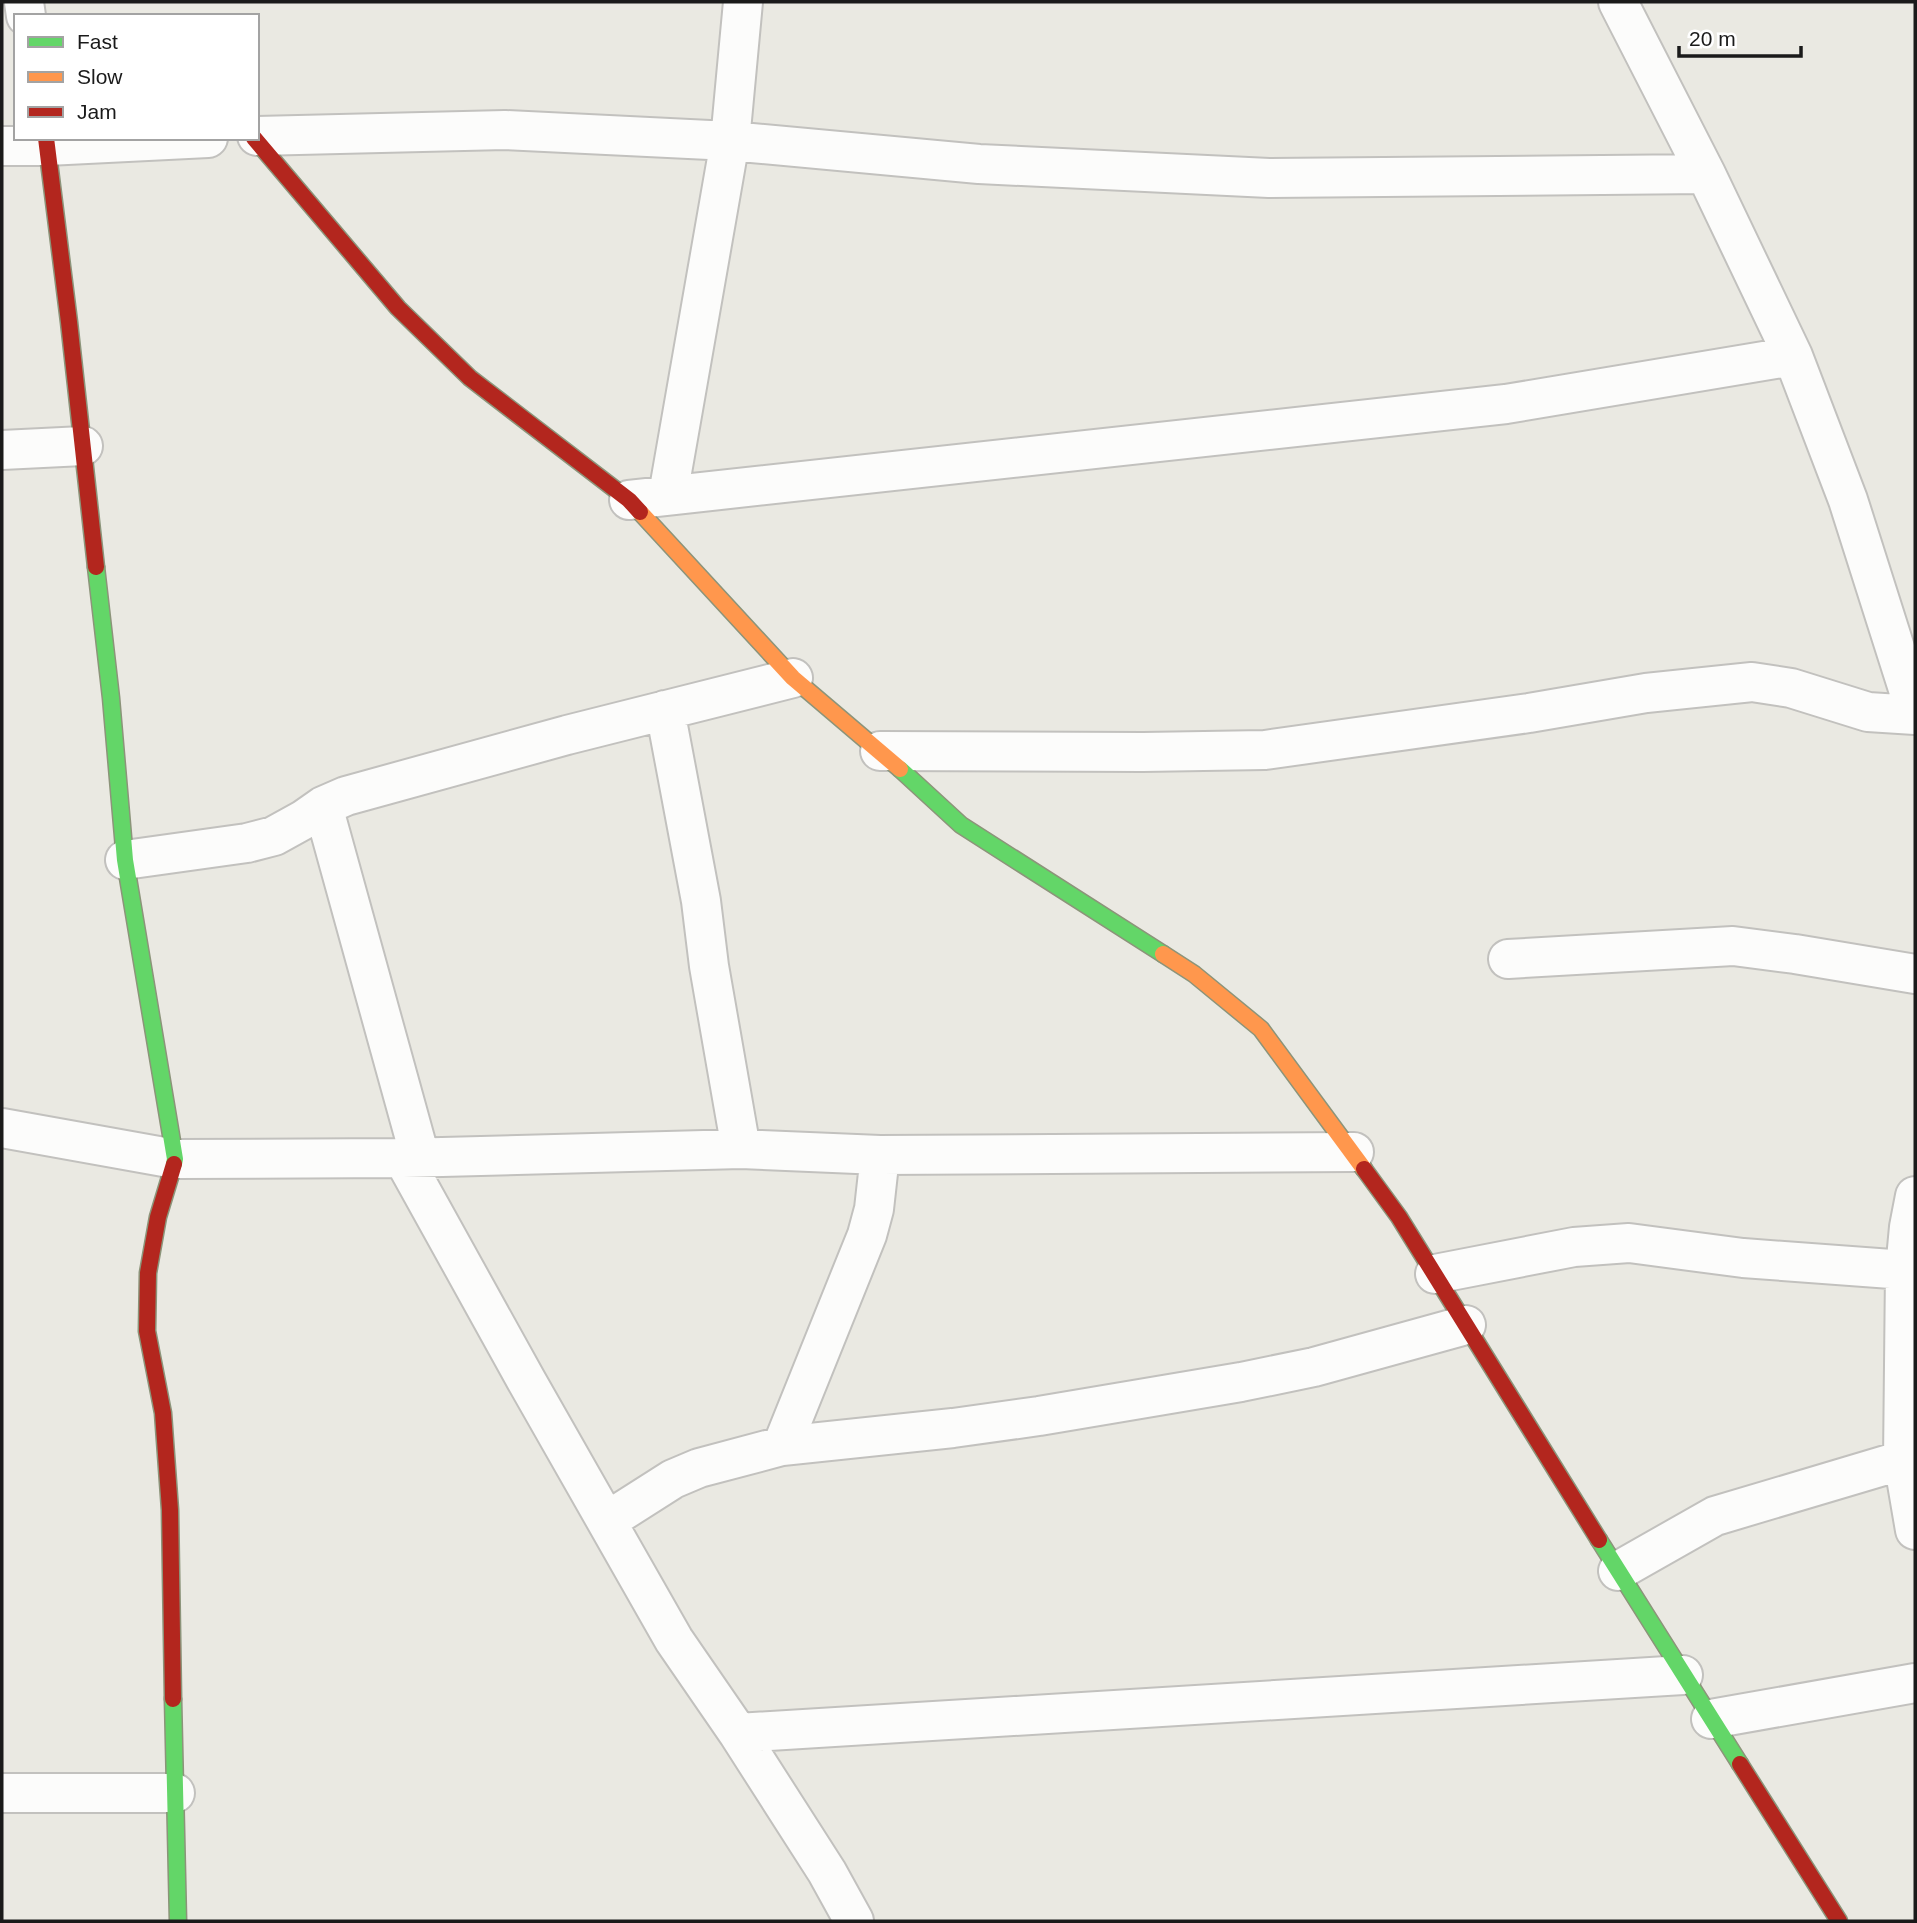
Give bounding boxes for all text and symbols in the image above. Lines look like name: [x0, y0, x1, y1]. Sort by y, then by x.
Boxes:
legend: [14, 14, 259, 140]
scale bar: [1679, 14, 1801, 58]
text: 20 m: [1689, 27, 1736, 50]
text: Fast: [77, 30, 118, 53]
text: Slow: [77, 65, 123, 88]
text: Jam: [77, 100, 117, 123]

